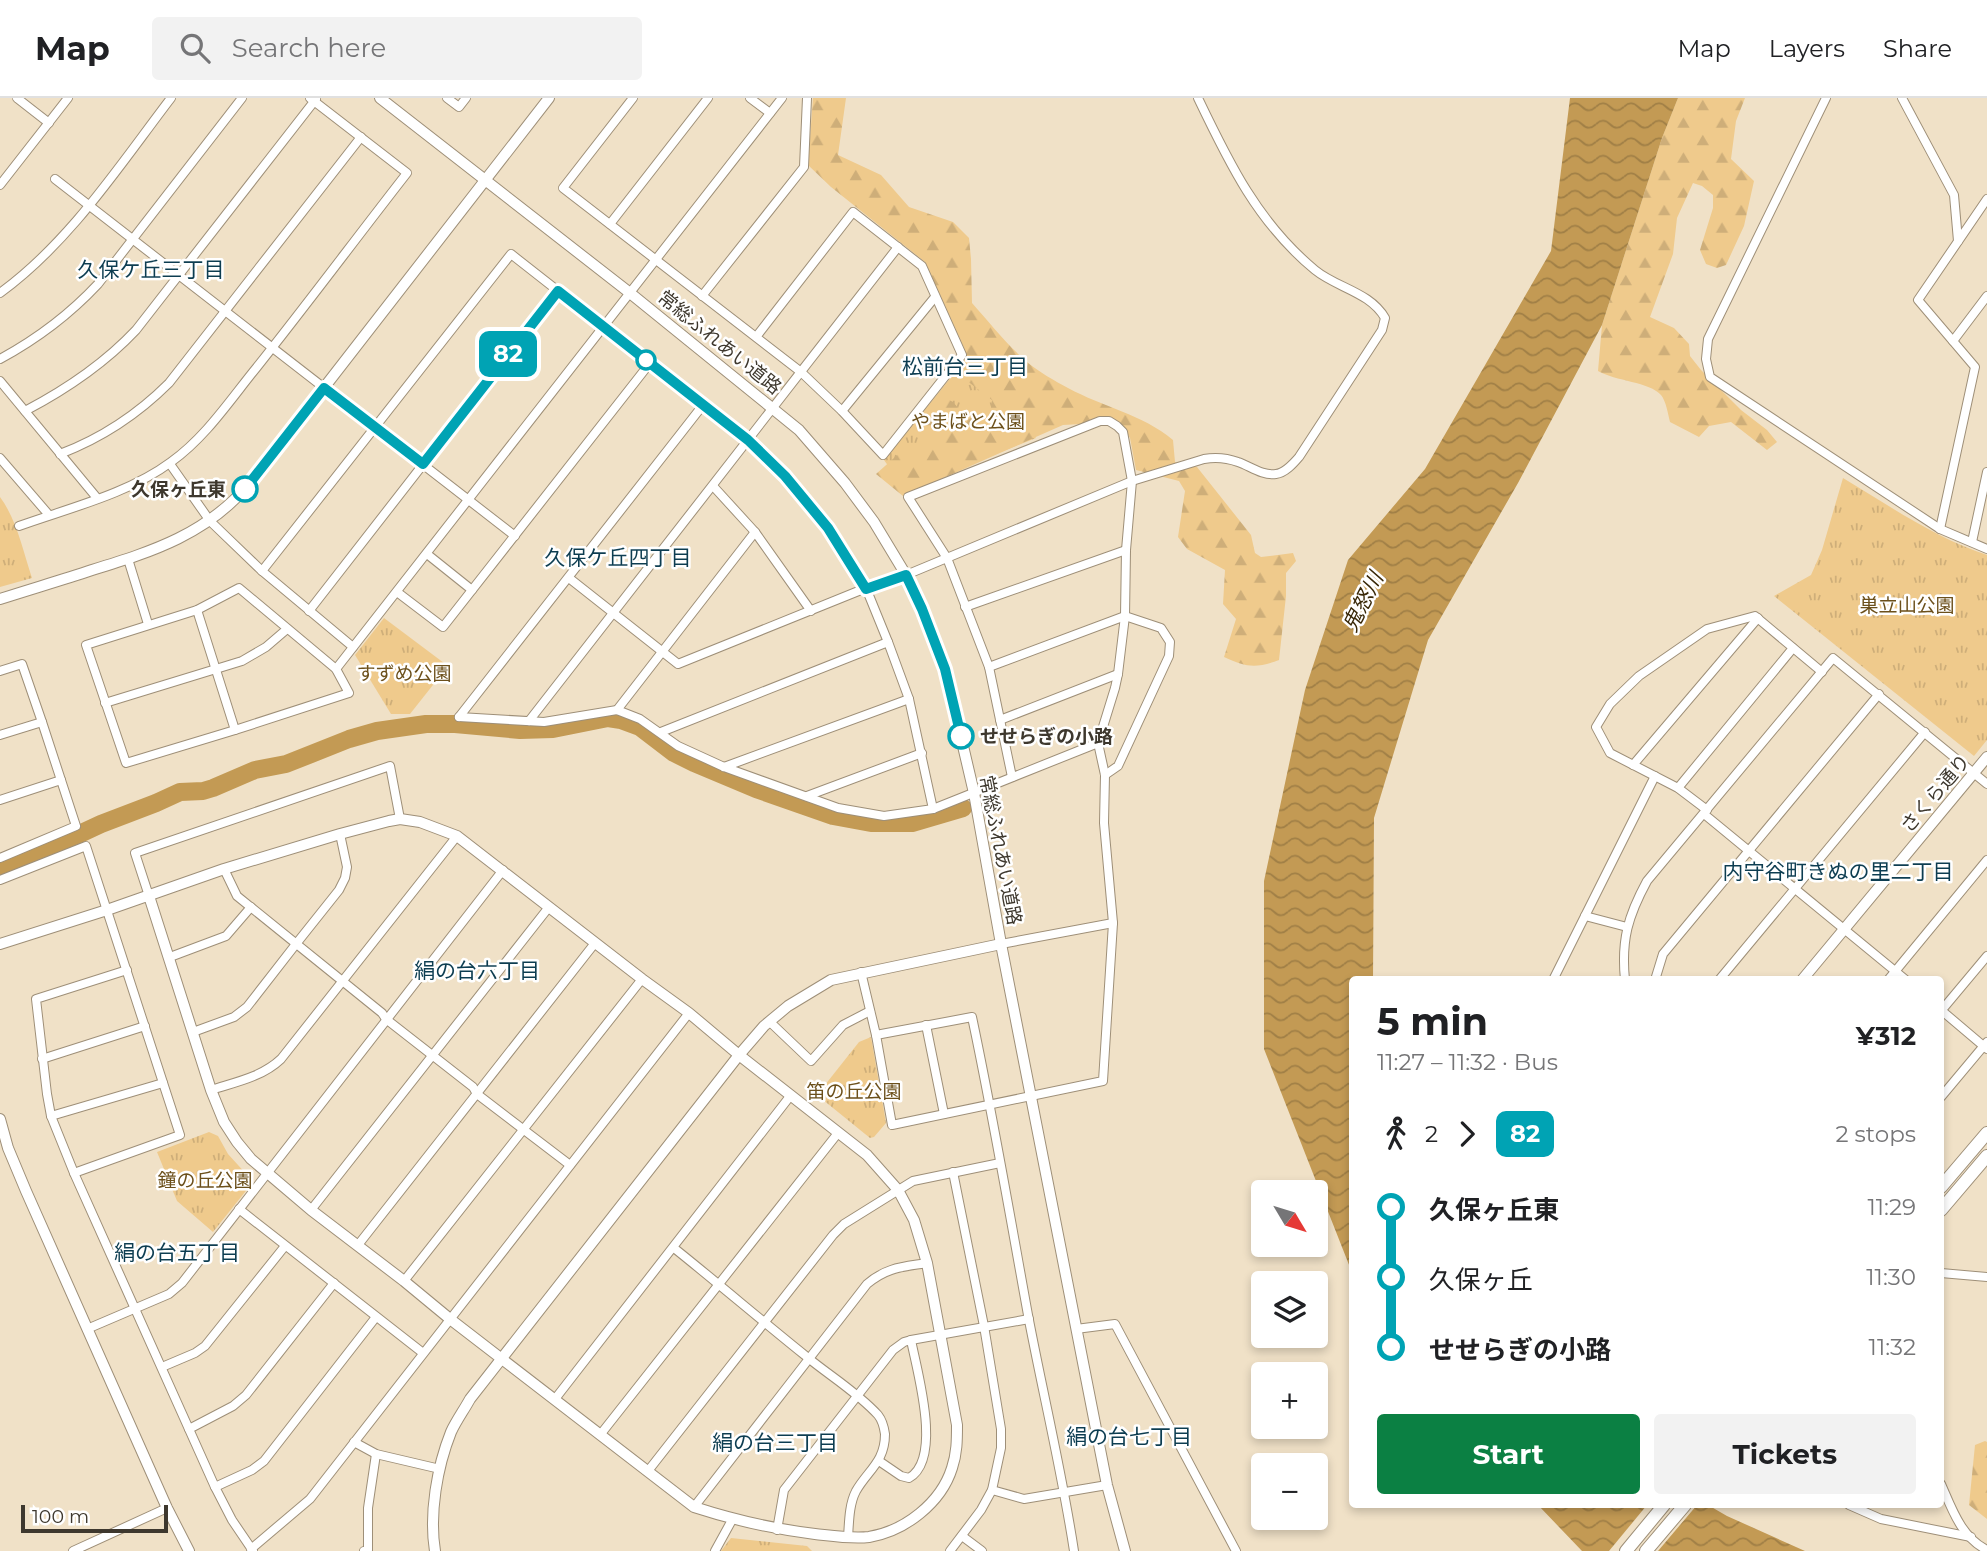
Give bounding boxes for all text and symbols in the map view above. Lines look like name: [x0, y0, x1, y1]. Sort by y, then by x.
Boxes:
search box: [152, 17, 642, 80]
text: Map: [35, 28, 110, 68]
icon: search: [176, 29, 214, 67]
text: Search here: [232, 32, 386, 64]
text: Map: [1677, 34, 1731, 63]
text: Layers: [1769, 34, 1845, 63]
text: Share: [1883, 34, 1952, 63]
district label: 久保ケ丘三丁目: [78, 257, 225, 282]
street label: 常総ふれあい道路: [653, 286, 786, 399]
line badge: 82: [476, 331, 540, 377]
text: 82: [493, 339, 523, 368]
unlabelled marker: [636, 350, 656, 370]
district label: 松前台三丁目: [902, 354, 1028, 379]
park label: やまばと公園: [911, 410, 1025, 433]
marker: 久保ヶ丘東: [232, 476, 258, 502]
place label: 久保ヶ丘東: [131, 478, 226, 501]
district label: 久保ケ丘四丁目: [545, 545, 692, 570]
water label: 鬼怒川: [1337, 566, 1389, 636]
park label: 巣立山公園: [1859, 594, 1955, 617]
park label: すずめ公園: [356, 662, 452, 685]
marker: せせらぎの小路: [948, 723, 974, 749]
place label: せせらぎの小路: [980, 725, 1113, 748]
street label: さくら通り: [1896, 750, 1975, 837]
street label: 常総ふれあい道路: [975, 773, 1026, 927]
district label: 内守谷町きぬの里二丁目: [1723, 859, 1954, 884]
district label: 絹の台六丁目: [414, 958, 540, 983]
text: 5 min: [1377, 998, 1488, 1045]
text: ¥312: [1856, 1020, 1916, 1052]
text: 11:27 – 11:32 · Bus: [1377, 1048, 1558, 1076]
park label: 笛の丘公園: [806, 1080, 902, 1103]
icon: walk: [1377, 1115, 1415, 1153]
icon: forward: [1448, 1115, 1486, 1153]
text: 82: [1510, 1119, 1540, 1148]
text: 2: [1425, 1120, 1438, 1148]
text: 2 stops: [1836, 1120, 1916, 1148]
park label: 鐘の丘公園: [157, 1169, 253, 1192]
north arrow: [1251, 1180, 1328, 1256]
map controls: [1251, 1180, 1328, 1530]
text: 11:29: [1867, 1193, 1916, 1221]
text: 久保ヶ丘東: [1429, 1194, 1559, 1226]
district label: 絹の台五丁目: [114, 1240, 240, 1265]
text: 11:30: [1866, 1263, 1916, 1291]
text: 久保ヶ丘: [1429, 1264, 1533, 1296]
button: layers: [1251, 1271, 1328, 1348]
text: 11:32: [1869, 1333, 1916, 1361]
text: せせらぎの小路: [1429, 1334, 1611, 1366]
button: +: [1251, 1362, 1328, 1439]
button: Start: [1377, 1414, 1640, 1494]
button: Tickets: [1654, 1414, 1916, 1494]
district label: 絹の台七丁目: [1066, 1424, 1192, 1449]
district label: 絹の台三丁目: [712, 1430, 838, 1455]
button: −: [1251, 1453, 1328, 1530]
scale bar: [21, 1502, 168, 1534]
text: 100 m: [32, 1505, 89, 1528]

